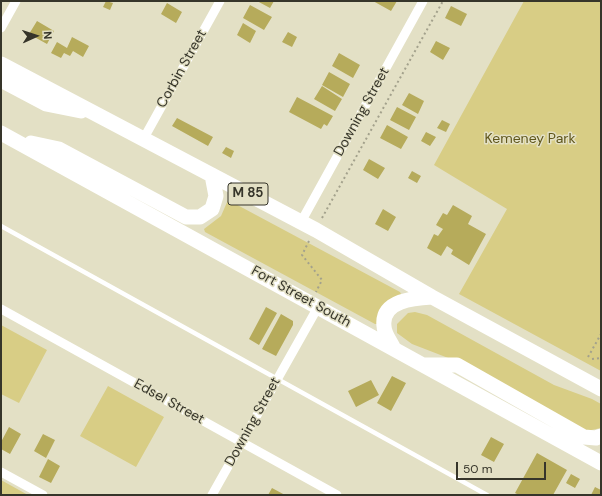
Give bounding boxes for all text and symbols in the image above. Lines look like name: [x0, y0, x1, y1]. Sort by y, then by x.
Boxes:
north arrow: [16, 16, 56, 56]
street label: Corbin Street: [154, 27, 210, 111]
text: N: [41, 31, 55, 40]
street label: Downing Street: [331, 65, 393, 159]
park label: Kemeney Park: [485, 131, 575, 147]
road number: M 85: [228, 183, 268, 205]
street label: Fort Street South: [248, 263, 354, 331]
street label: Downing Street: [222, 375, 284, 469]
street label: Edsel Street: [131, 376, 207, 428]
scale bar: [458, 454, 548, 480]
text: 50 m: [463, 461, 492, 477]

